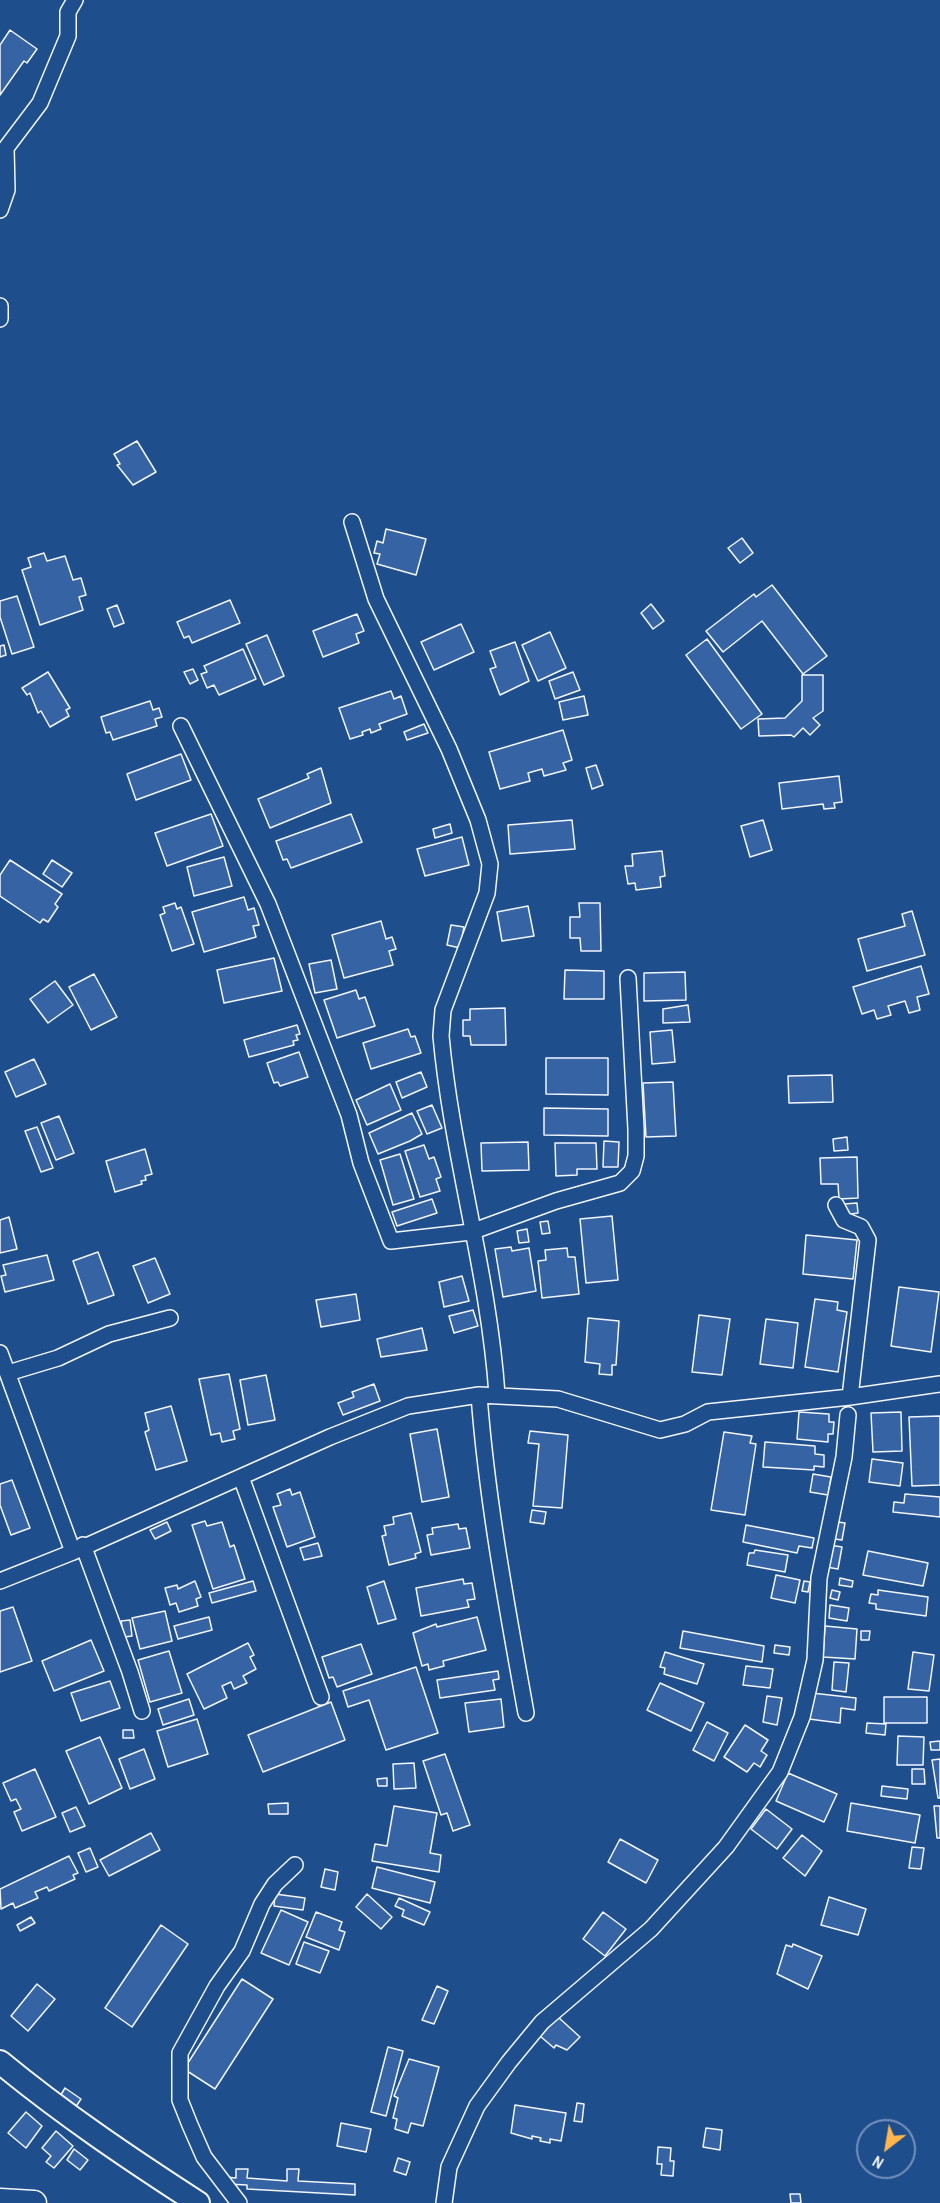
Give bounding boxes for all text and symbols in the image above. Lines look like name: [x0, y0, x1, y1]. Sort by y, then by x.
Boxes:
north arrow: [856, 2119, 916, 2179]
text: N: [868, 2151, 887, 2175]

